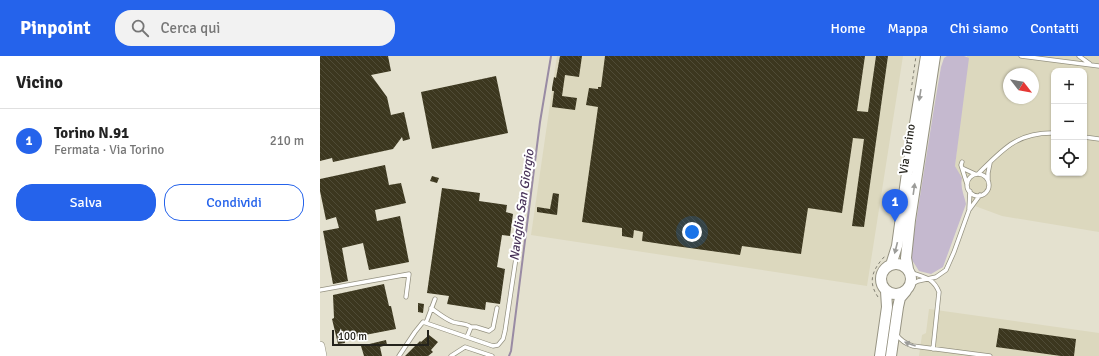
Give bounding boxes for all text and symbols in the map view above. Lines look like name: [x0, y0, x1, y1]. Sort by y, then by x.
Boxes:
search box: [115, 10, 395, 46]
text: Pinpoint: [20, 16, 91, 40]
icon: search: [129, 17, 151, 39]
text: Cerca qui: [161, 19, 220, 37]
text: Home: [831, 20, 865, 37]
text: Mappa: [887, 20, 928, 37]
text: Chi siamo: [950, 20, 1008, 37]
text: Contatti: [1030, 20, 1079, 37]
north arrow: [1003, 68, 1039, 104]
map controls: [1051, 68, 1087, 176]
button: +: [1051, 68, 1087, 104]
text: Vicino: [16, 72, 63, 93]
one-way arrow: [917, 88, 923, 101]
button: −: [1051, 104, 1087, 140]
street label: Via Torino: [896, 123, 919, 175]
text: Torino N.91: [54, 124, 129, 142]
text: 1: [25, 133, 33, 149]
text: 210 m: [270, 133, 304, 149]
button: locate: [1051, 140, 1087, 176]
text: Fermata · Via Torino: [54, 142, 164, 158]
water label: Naviglio San Giorgio: [506, 147, 538, 262]
one-way arrow: [911, 183, 917, 195]
button: Salva: [16, 184, 156, 221]
button: Condividi: [164, 184, 304, 221]
pin: 1: [882, 189, 908, 222]
your location: [682, 222, 702, 242]
one-way arrow: [893, 242, 899, 254]
scale bar: [332, 328, 429, 347]
text: 100 m: [338, 330, 367, 343]
one-way arrow: [904, 341, 916, 347]

